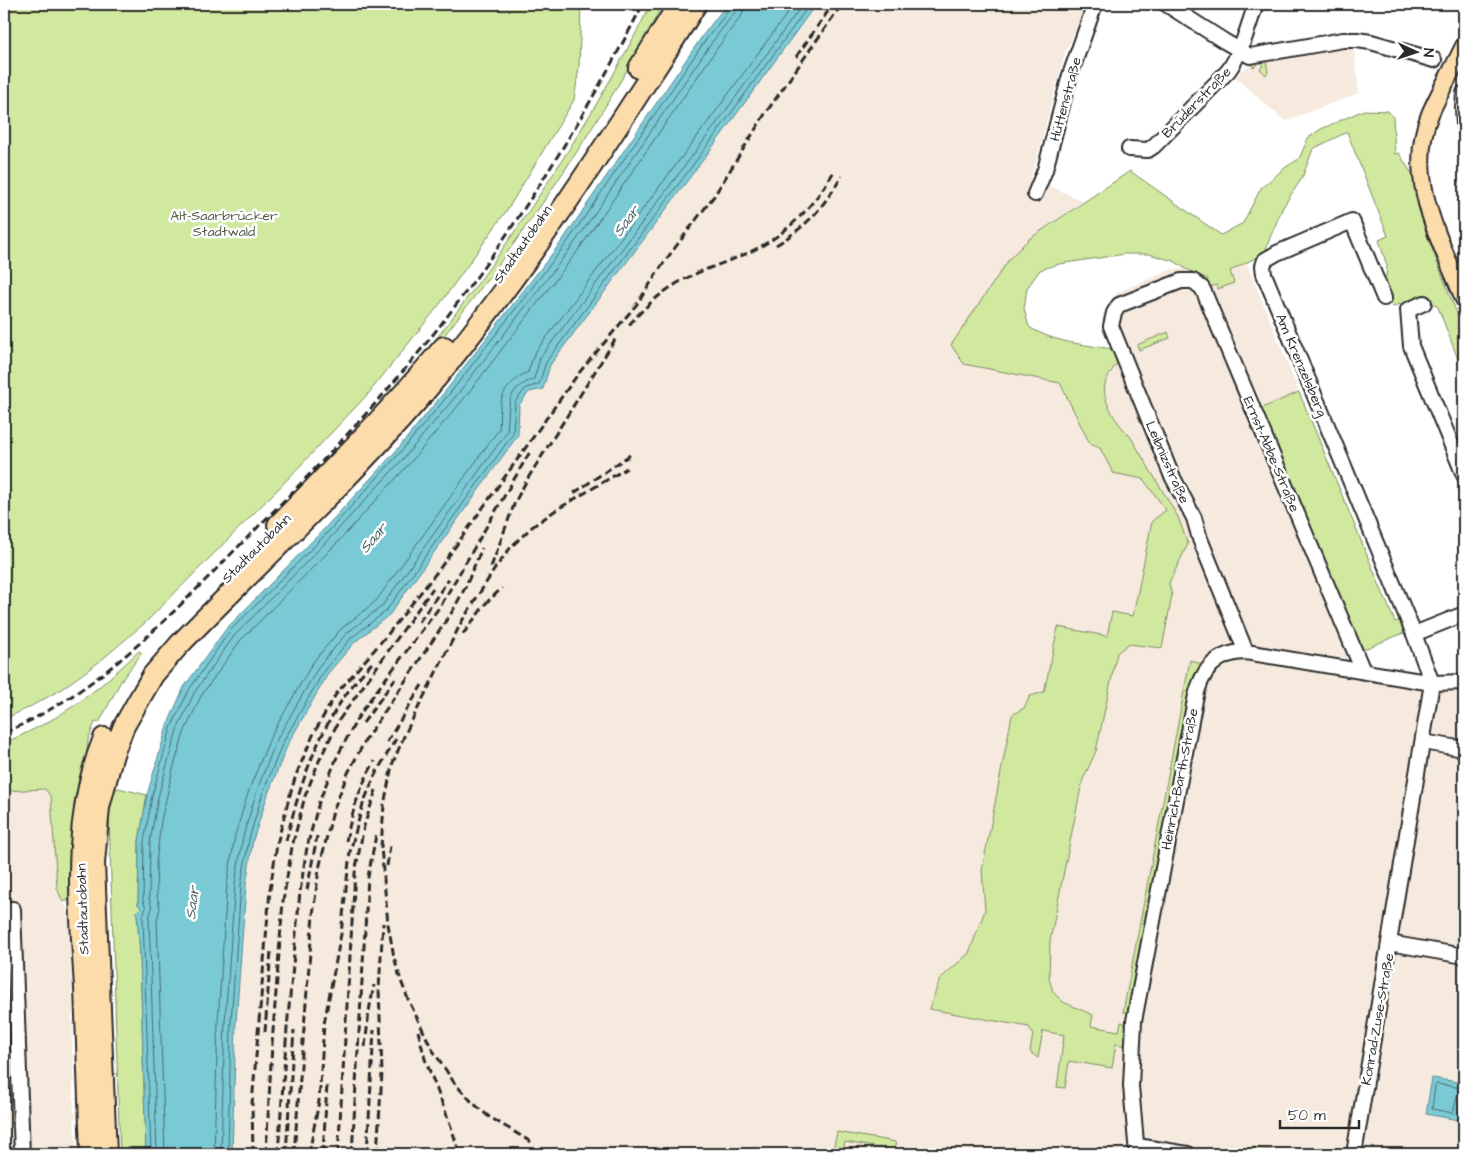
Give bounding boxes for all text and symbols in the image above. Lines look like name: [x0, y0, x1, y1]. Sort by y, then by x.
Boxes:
north arrow: [1390, 28, 1440, 78]
text: N: [1418, 48, 1438, 58]
street label: Hüttenstraße: [1045, 54, 1087, 144]
street label: Brüderstraße: [1157, 62, 1236, 143]
water label: Saar: [608, 200, 646, 241]
street label: Stadtautobahn: [488, 201, 557, 288]
park label: Alt-Saarbrücker Stadtwald: [170, 206, 278, 242]
street label: Am Krenzelsberg: [1270, 311, 1332, 420]
street label: Ernst-Abbe-Straße: [1238, 394, 1305, 516]
street label: Leibnizstraße: [1140, 418, 1194, 507]
street label: Stadtautobahn: [217, 509, 296, 588]
water label: Saar: [355, 518, 393, 558]
street label: Heinrich-Barth-Straße: [1156, 706, 1204, 852]
street label: Stadtautobahn: [71, 863, 95, 955]
water label: Saar: [180, 884, 205, 921]
street label: Konrad-Zuse-Straße: [1357, 951, 1400, 1087]
scale bar: [1280, 1098, 1359, 1130]
text: 50 m: [1288, 1105, 1326, 1126]

